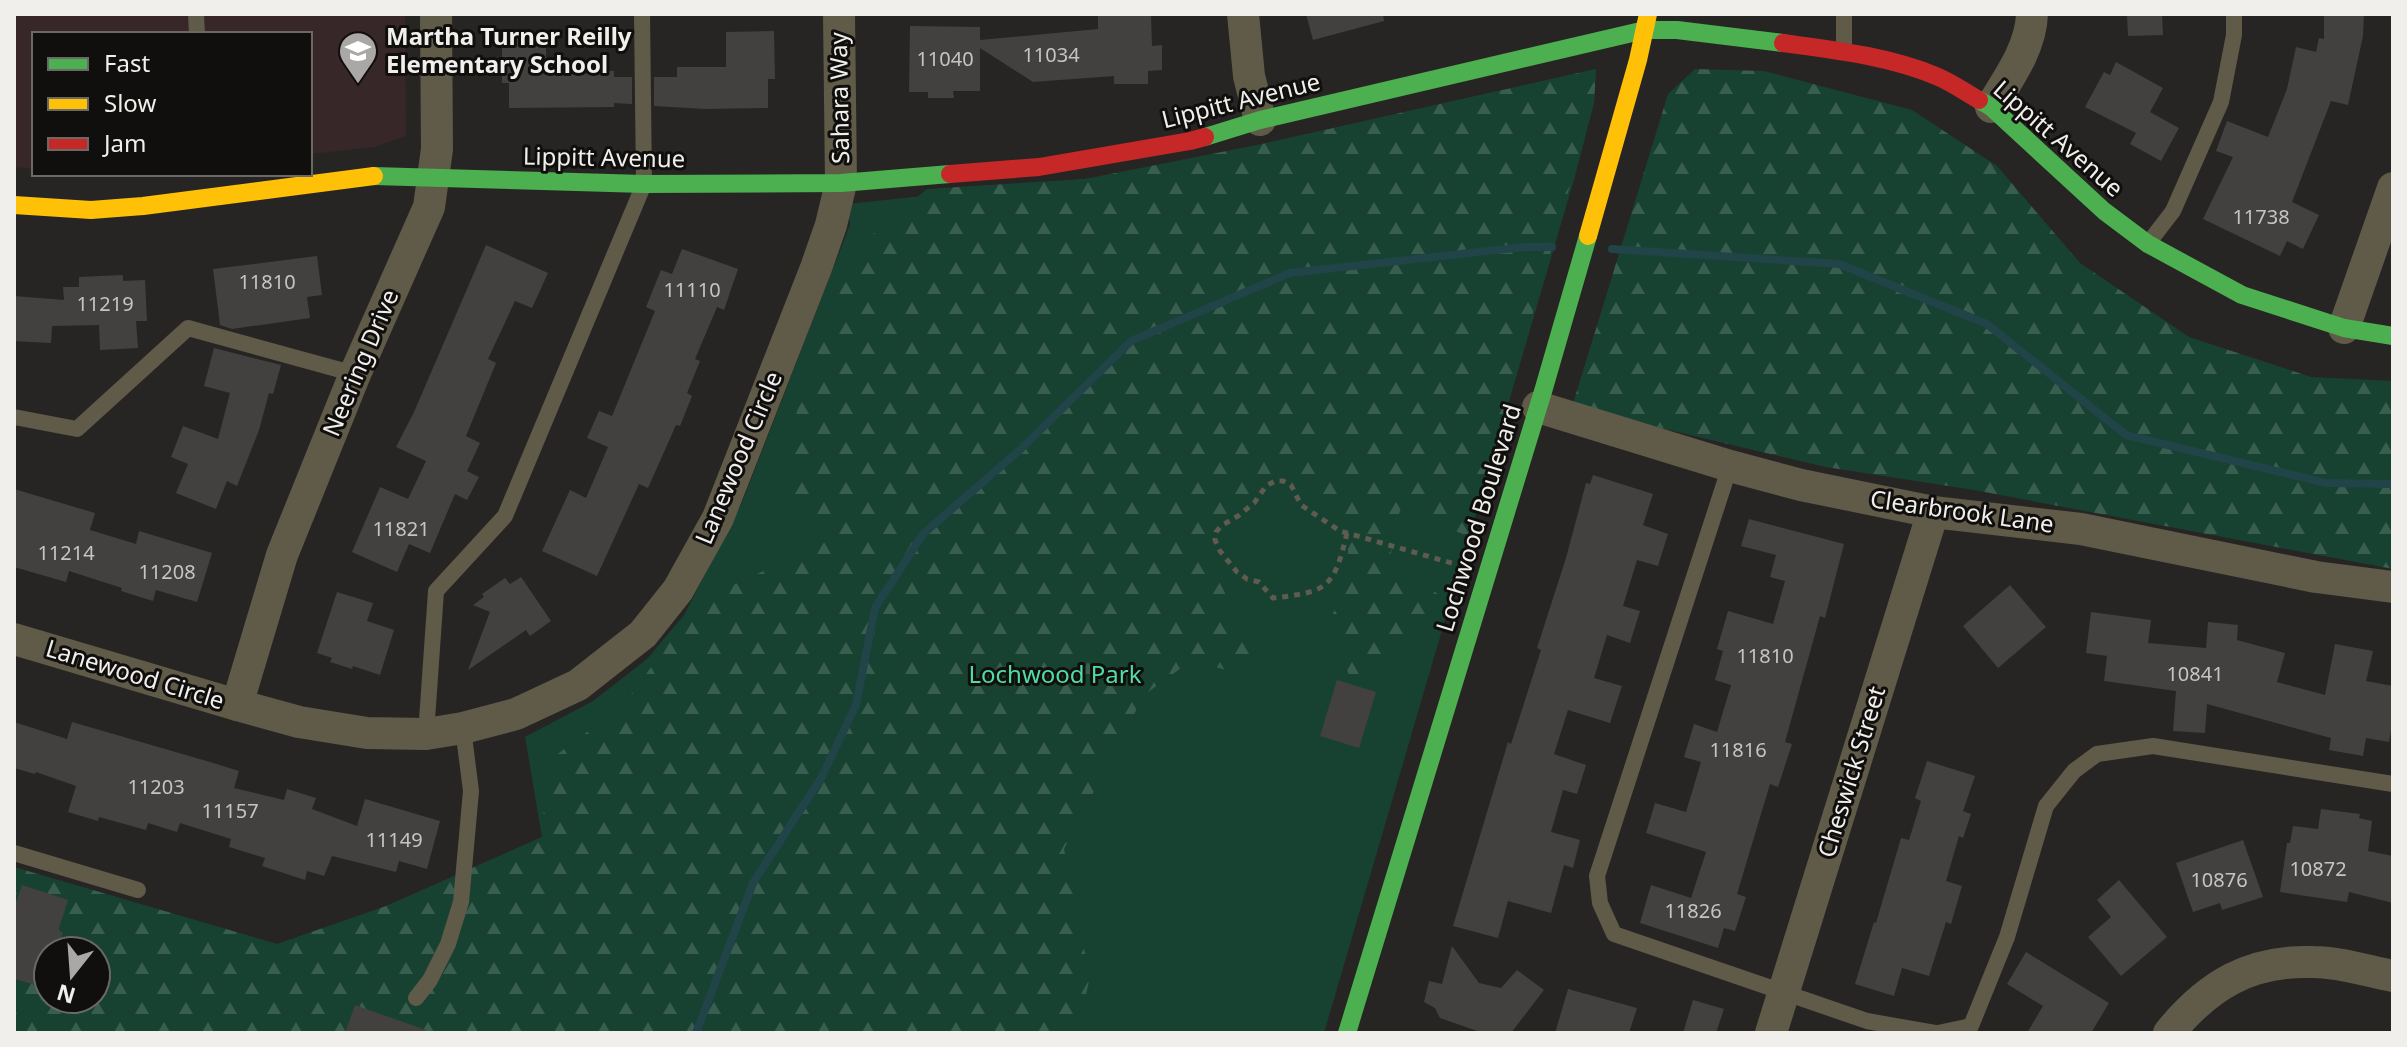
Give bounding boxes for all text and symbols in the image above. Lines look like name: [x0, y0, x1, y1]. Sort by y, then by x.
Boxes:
place label: Martha Turner Reilly Elementary School: [386, 19, 632, 80]
school or university icon: Martha Turner Reilly Elementary School: [337, 30, 379, 85]
street label: Sahara Way: [821, 31, 856, 164]
legend: [32, 32, 312, 176]
house number: 11034: [1022, 41, 1080, 68]
house number: 11040: [916, 45, 974, 72]
text: Fast: [104, 46, 150, 79]
street label: Lippitt Avenue: [1158, 64, 1323, 135]
street label: Lippitt Avenue: [1987, 72, 2131, 204]
text: Slow: [104, 86, 156, 119]
text: Jam: [102, 126, 146, 159]
street label: Lippitt Avenue: [523, 139, 685, 174]
house number: 11738: [2232, 203, 2290, 230]
house number: 11810: [238, 268, 296, 295]
house number: 11110: [663, 276, 721, 303]
street label: Neering Drive: [314, 284, 405, 441]
house number: 11219: [76, 290, 134, 317]
street label: Lanewood Circle: [686, 366, 789, 549]
street label: Lochwood Boulevard: [1427, 400, 1528, 635]
street label: Clearbrook Lane: [1868, 481, 2056, 540]
house number: 11821: [372, 515, 430, 542]
house number: 11214: [37, 539, 95, 566]
house number: 11208: [138, 558, 196, 585]
street label: Lanewood Circle: [42, 631, 229, 716]
house number: 11810: [1736, 642, 1794, 669]
park label: Lochwood Park: [968, 657, 1142, 690]
house number: 10841: [2166, 660, 2224, 687]
street label: Cheswick Street: [1809, 681, 1892, 861]
house number: 11816: [1709, 736, 1767, 763]
house number: 11203: [127, 773, 185, 800]
house number: 11157: [201, 797, 259, 824]
house number: 11149: [365, 826, 423, 853]
house number: 10872: [2289, 855, 2347, 882]
house number: 10876: [2190, 866, 2248, 893]
house number: 11826: [1664, 897, 1722, 924]
north arrow: [32, 935, 112, 1015]
text: N: [53, 978, 79, 1012]

